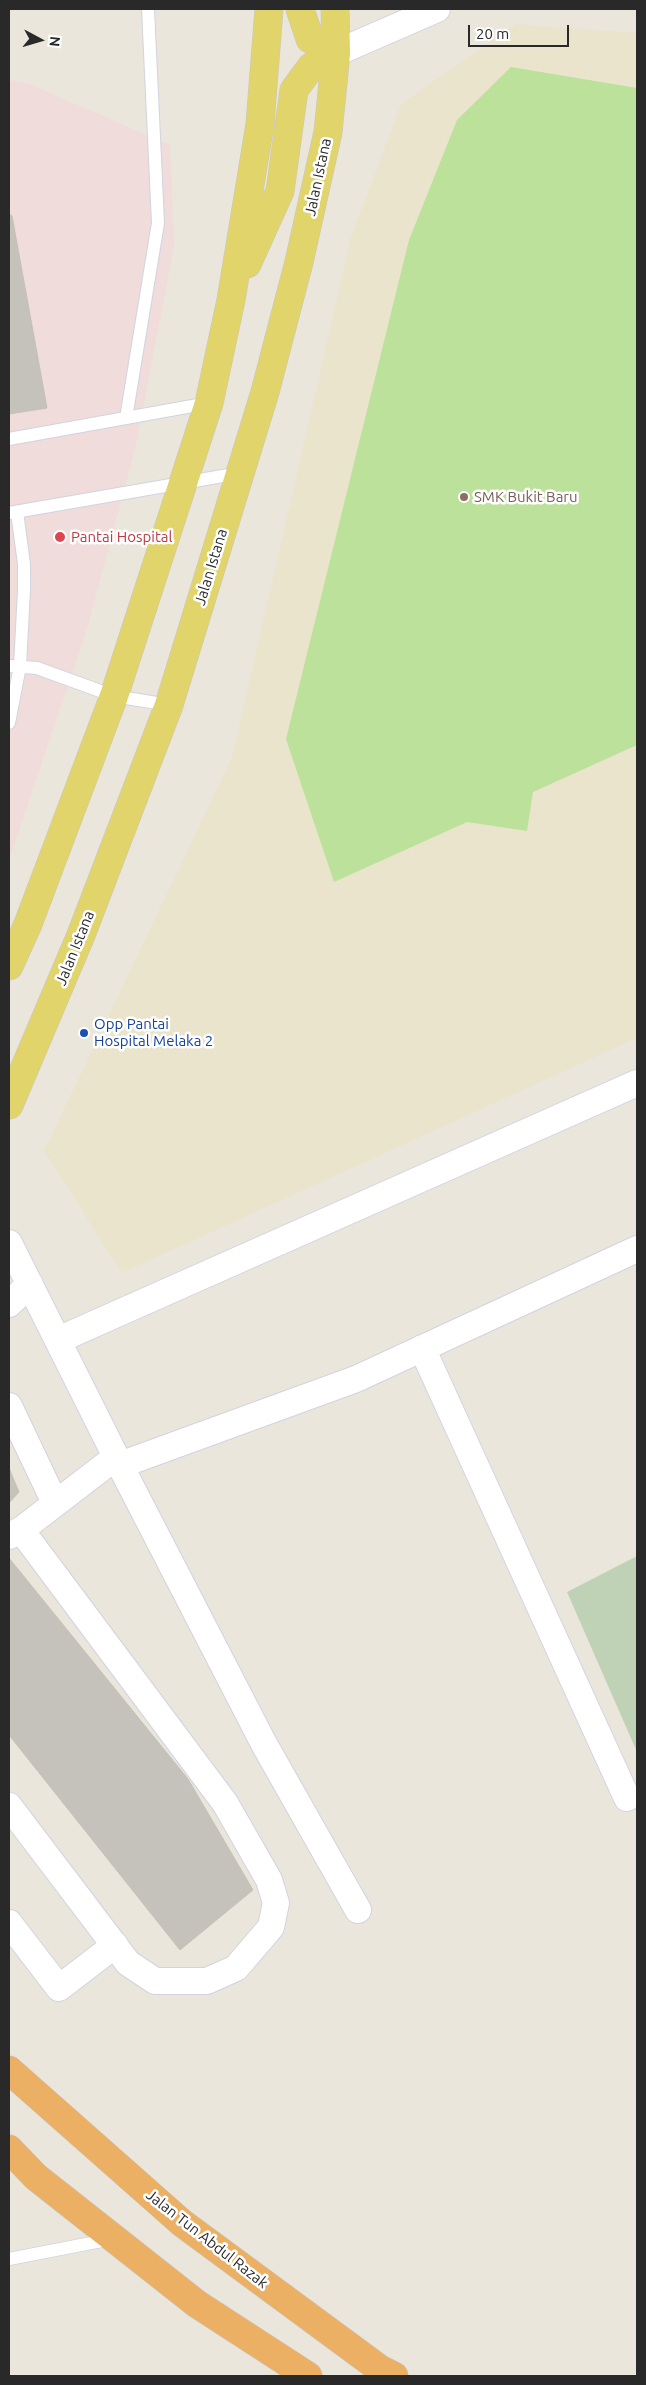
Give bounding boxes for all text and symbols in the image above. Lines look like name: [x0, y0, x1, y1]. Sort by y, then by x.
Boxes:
north arrow: [15, 15, 65, 65]
scale bar: [471, 15, 572, 47]
text: 20 m: [476, 25, 509, 42]
text: N: [46, 36, 63, 48]
street label: Jalan Istana: [301, 137, 335, 217]
place label: SMK Bukit Baru: [474, 488, 578, 506]
marker: SMK Bukit Baru: [458, 491, 470, 503]
street label: Jalan Istana: [191, 527, 231, 607]
place label: Pantai Hospital: [71, 528, 172, 546]
marker: Pantai Hospital: [53, 530, 67, 544]
street label: Jalan Istana: [52, 908, 98, 988]
place label: Opp Pantai Hospital Melaka 2: [94, 1015, 213, 1050]
marker: Opp Pantai Hospital Melaka 2: [78, 1027, 90, 1039]
street label: Jalan Tun Abdul Razak: [142, 2186, 272, 2292]

